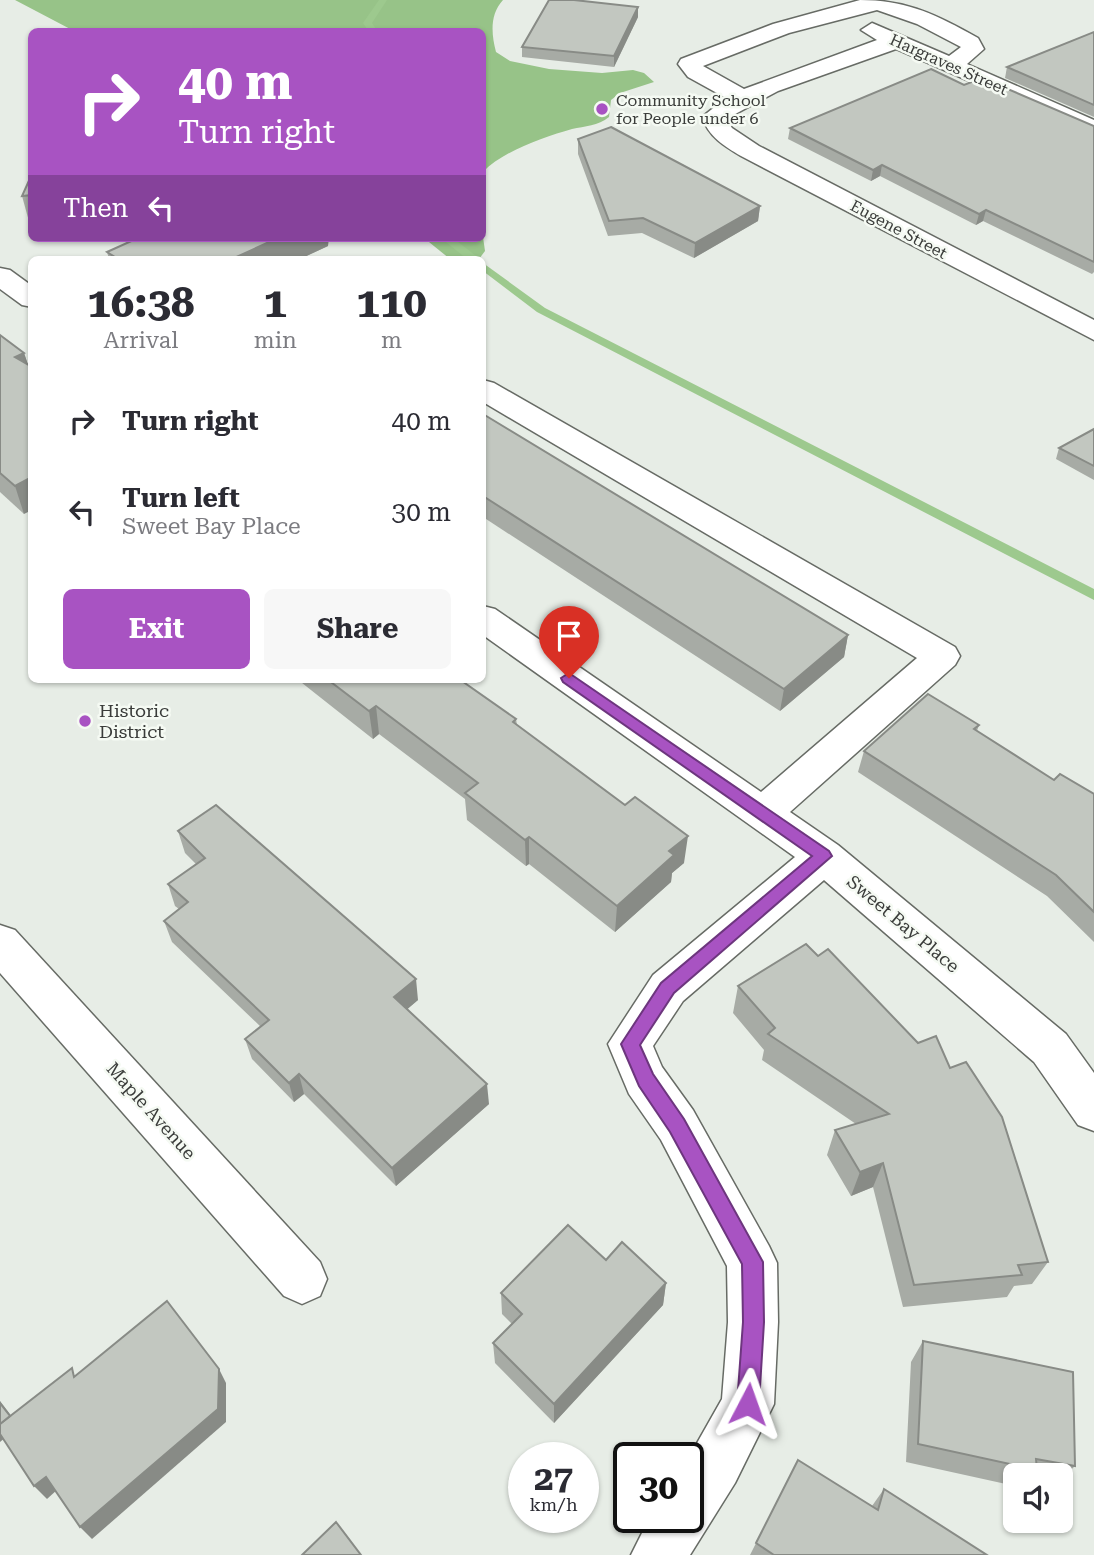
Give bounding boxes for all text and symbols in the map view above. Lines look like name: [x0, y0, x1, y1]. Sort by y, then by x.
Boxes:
street label: Hargraves Street: [887, 30, 1011, 99]
text: 40 m: [178, 54, 293, 111]
icon: right: [63, 56, 154, 147]
place label: Community School for People under 6: [616, 91, 766, 128]
marker: Community School for People under 6: [594, 101, 610, 117]
text: Turn right: [178, 113, 335, 151]
icon: left: [142, 189, 180, 227]
text: Then: [63, 193, 128, 223]
street label: Eugene Street: [847, 196, 950, 263]
text: 16:38: [87, 278, 194, 327]
text: 1: [264, 278, 287, 327]
text: 110: [356, 278, 427, 327]
text: Arrival: [103, 327, 178, 354]
text: min: [254, 327, 297, 354]
text: m: [381, 327, 402, 354]
icon: right: [63, 402, 101, 440]
text: Turn right: [122, 406, 258, 436]
text: 40 m: [392, 406, 451, 436]
text: Turn left: [122, 483, 240, 513]
icon: left: [63, 493, 101, 531]
text: 30 m: [392, 497, 451, 527]
text: Sweet Bay Place: [122, 513, 301, 540]
button: Exit: [63, 589, 250, 669]
button: Share: [264, 589, 451, 669]
pin: [539, 606, 599, 678]
icon: arrive: [550, 617, 588, 655]
place label: Historic District: [99, 700, 169, 742]
marker: Historic District: [77, 713, 93, 729]
street label: Sweet Bay Place: [843, 871, 964, 977]
street label: Maple Avenue: [102, 1058, 200, 1163]
position arrow: [711, 1367, 785, 1441]
speed limit sign: 30: [613, 1442, 704, 1533]
text: 27: [534, 1458, 573, 1499]
map controls: [1003, 1463, 1073, 1533]
button: sound: [1003, 1463, 1073, 1533]
text: km/h: [529, 1494, 578, 1515]

